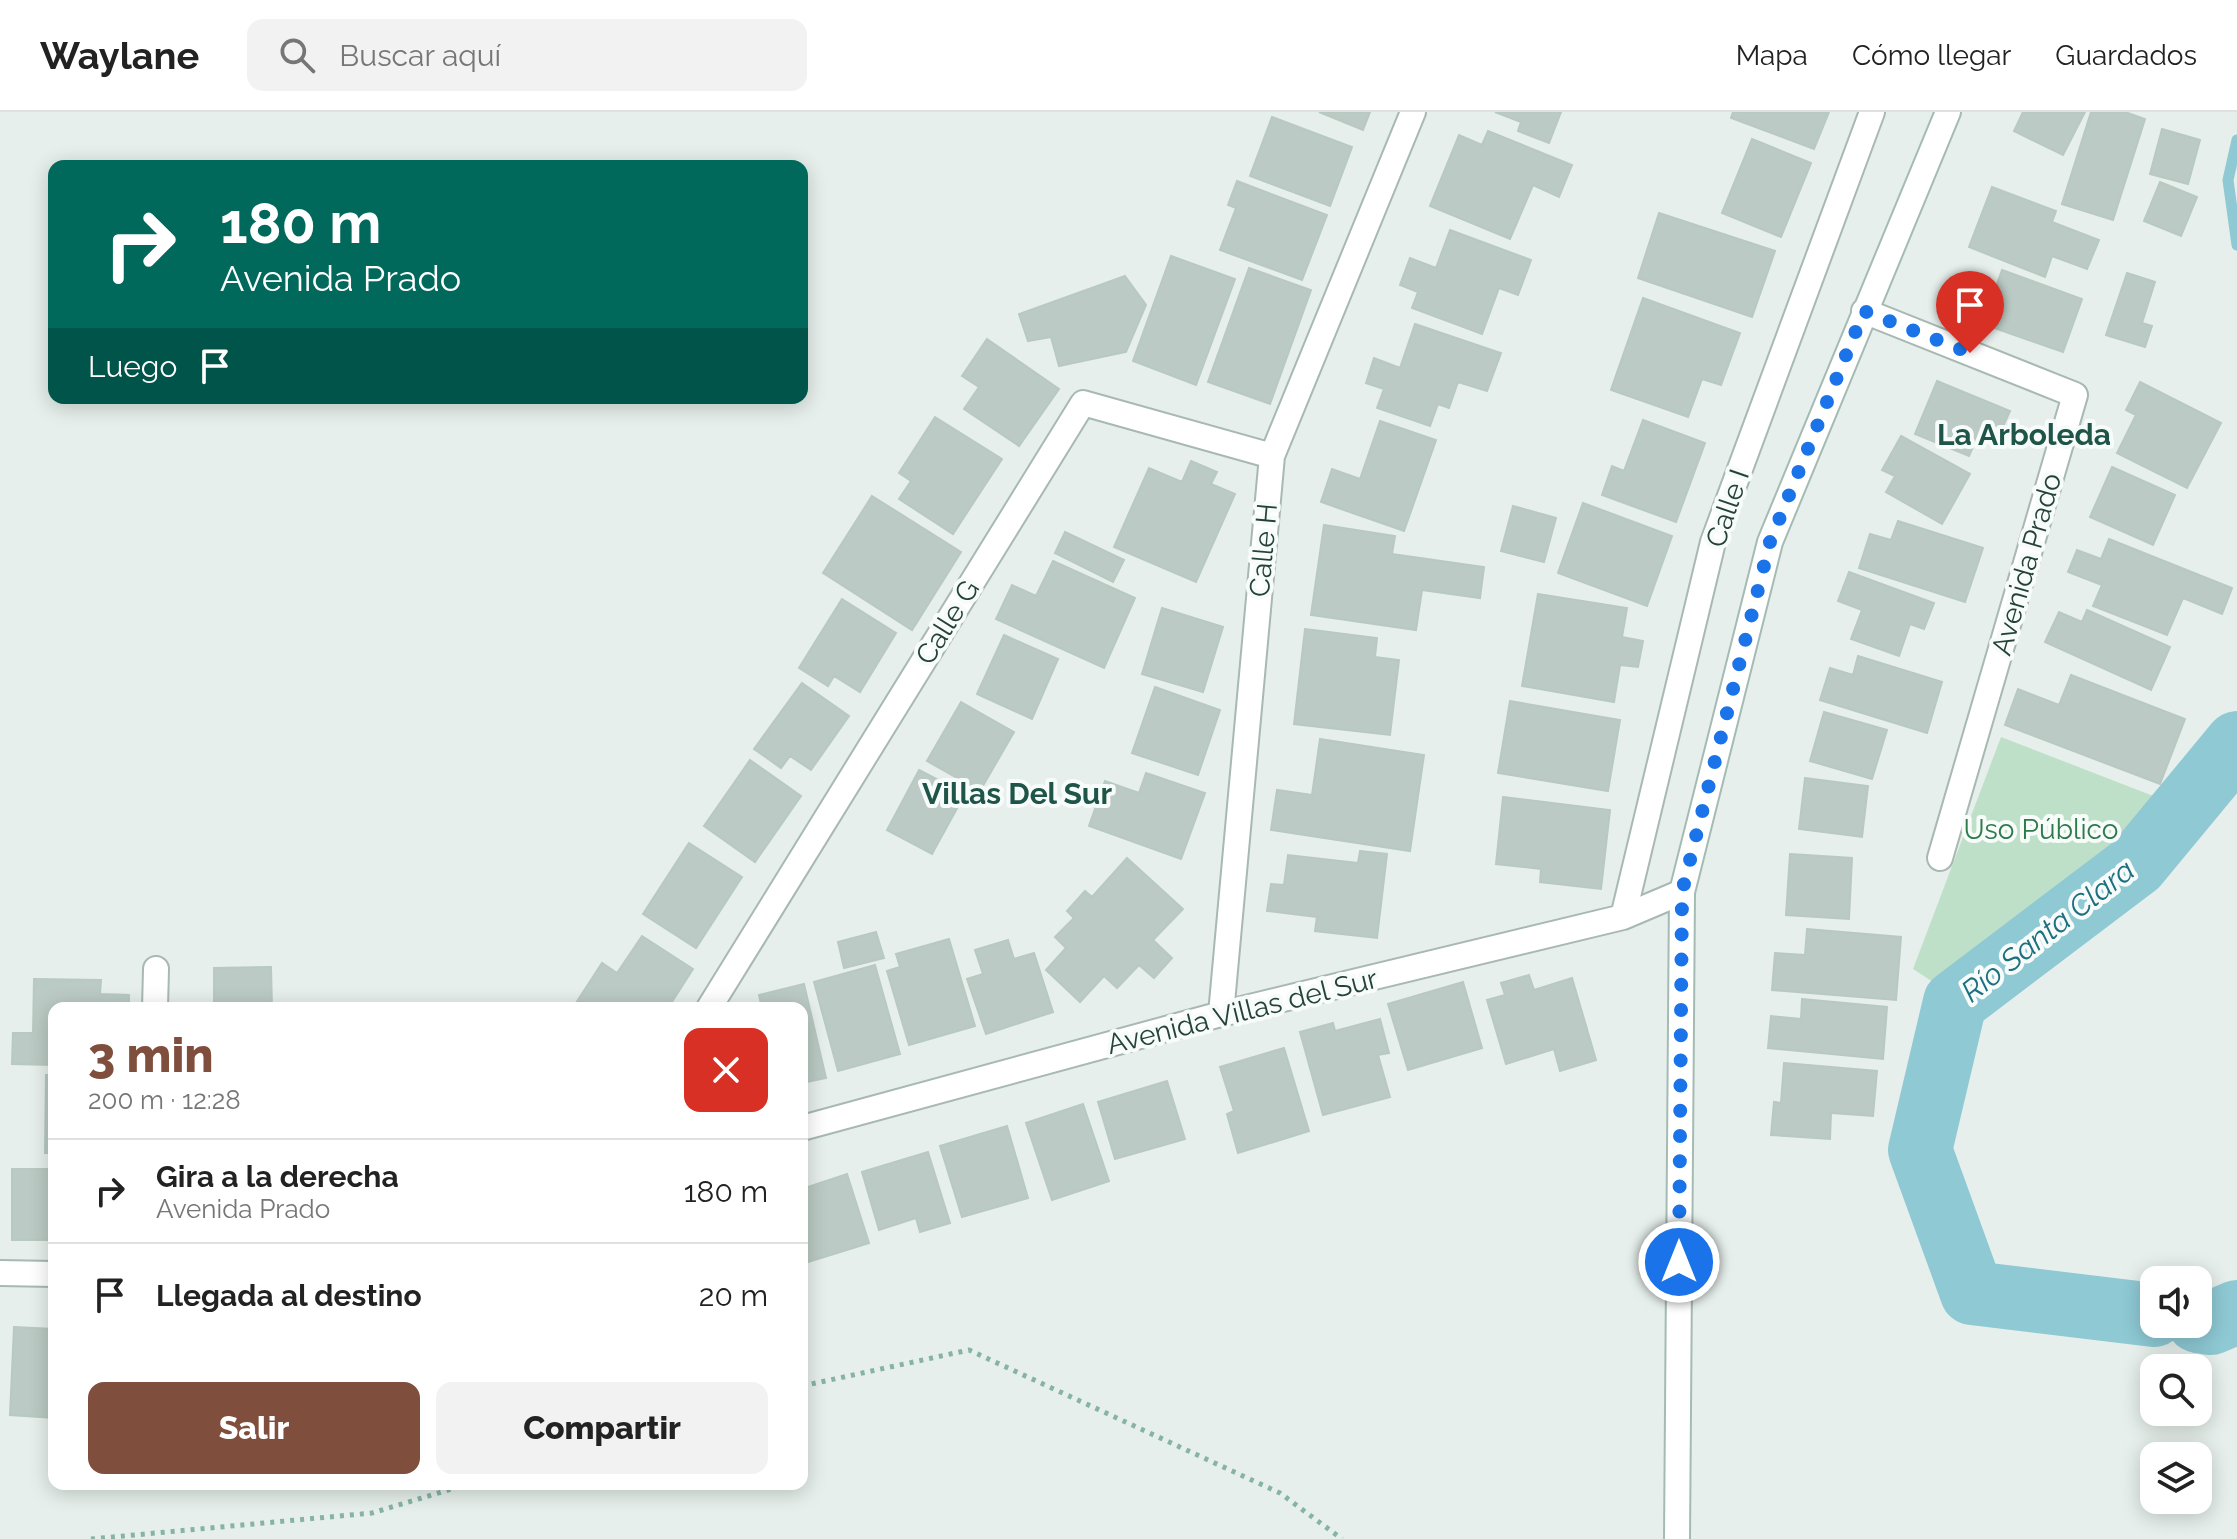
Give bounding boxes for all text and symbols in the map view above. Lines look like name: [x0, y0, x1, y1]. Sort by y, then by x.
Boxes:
search box: [247, 19, 807, 91]
text: Waylane: [40, 33, 199, 78]
icon: search: [275, 33, 319, 77]
text: Buscar aquí: [339, 38, 501, 73]
text: Mapa: [1736, 39, 1808, 72]
text: Cómo llegar: [1852, 39, 2011, 72]
text: Guardados: [2055, 39, 2197, 72]
text: 180 m: [220, 190, 381, 256]
icon: right: [88, 192, 192, 296]
text: Avenida Prado: [220, 257, 461, 299]
pin: [1936, 271, 2004, 353]
icon: arrive: [1948, 283, 1992, 327]
icon: arrive: [193, 344, 237, 388]
text: Luego: [88, 349, 177, 384]
district label: La Arboleda: [1937, 417, 2111, 452]
street label: Calle I: [1699, 465, 1756, 551]
street label: Avenida Prado: [1985, 469, 2068, 659]
street label: Calle H: [1243, 502, 1284, 598]
street label: Calle G: [909, 574, 986, 671]
district label: Villas Del Sur: [922, 776, 1112, 811]
park label: Uso Público: [1963, 813, 2119, 846]
water label: Río Santa Clara: [1954, 852, 2141, 1009]
street label: Avenida Villas del Sur: [1103, 962, 1381, 1061]
text: 3 min: [88, 1027, 214, 1083]
button: close: [684, 1028, 768, 1112]
text: 200 m · 12:28: [88, 1085, 241, 1115]
text: Gira a la derecha: [156, 1159, 399, 1194]
icon: right: [88, 1169, 132, 1213]
text: 180 m: [684, 1174, 768, 1209]
text: Avenida Prado: [156, 1194, 330, 1224]
position arrow: [1637, 1220, 1721, 1304]
map controls: [2140, 1266, 2212, 1514]
button: sound: [2140, 1266, 2212, 1338]
icon: arrive: [88, 1273, 132, 1317]
text: Llegada al destino: [156, 1278, 422, 1313]
text: 20 m: [699, 1278, 768, 1313]
button: search: [2140, 1354, 2212, 1426]
button: Salir: [88, 1382, 420, 1474]
button: Compartir: [436, 1382, 768, 1474]
button: layers: [2140, 1442, 2212, 1514]

